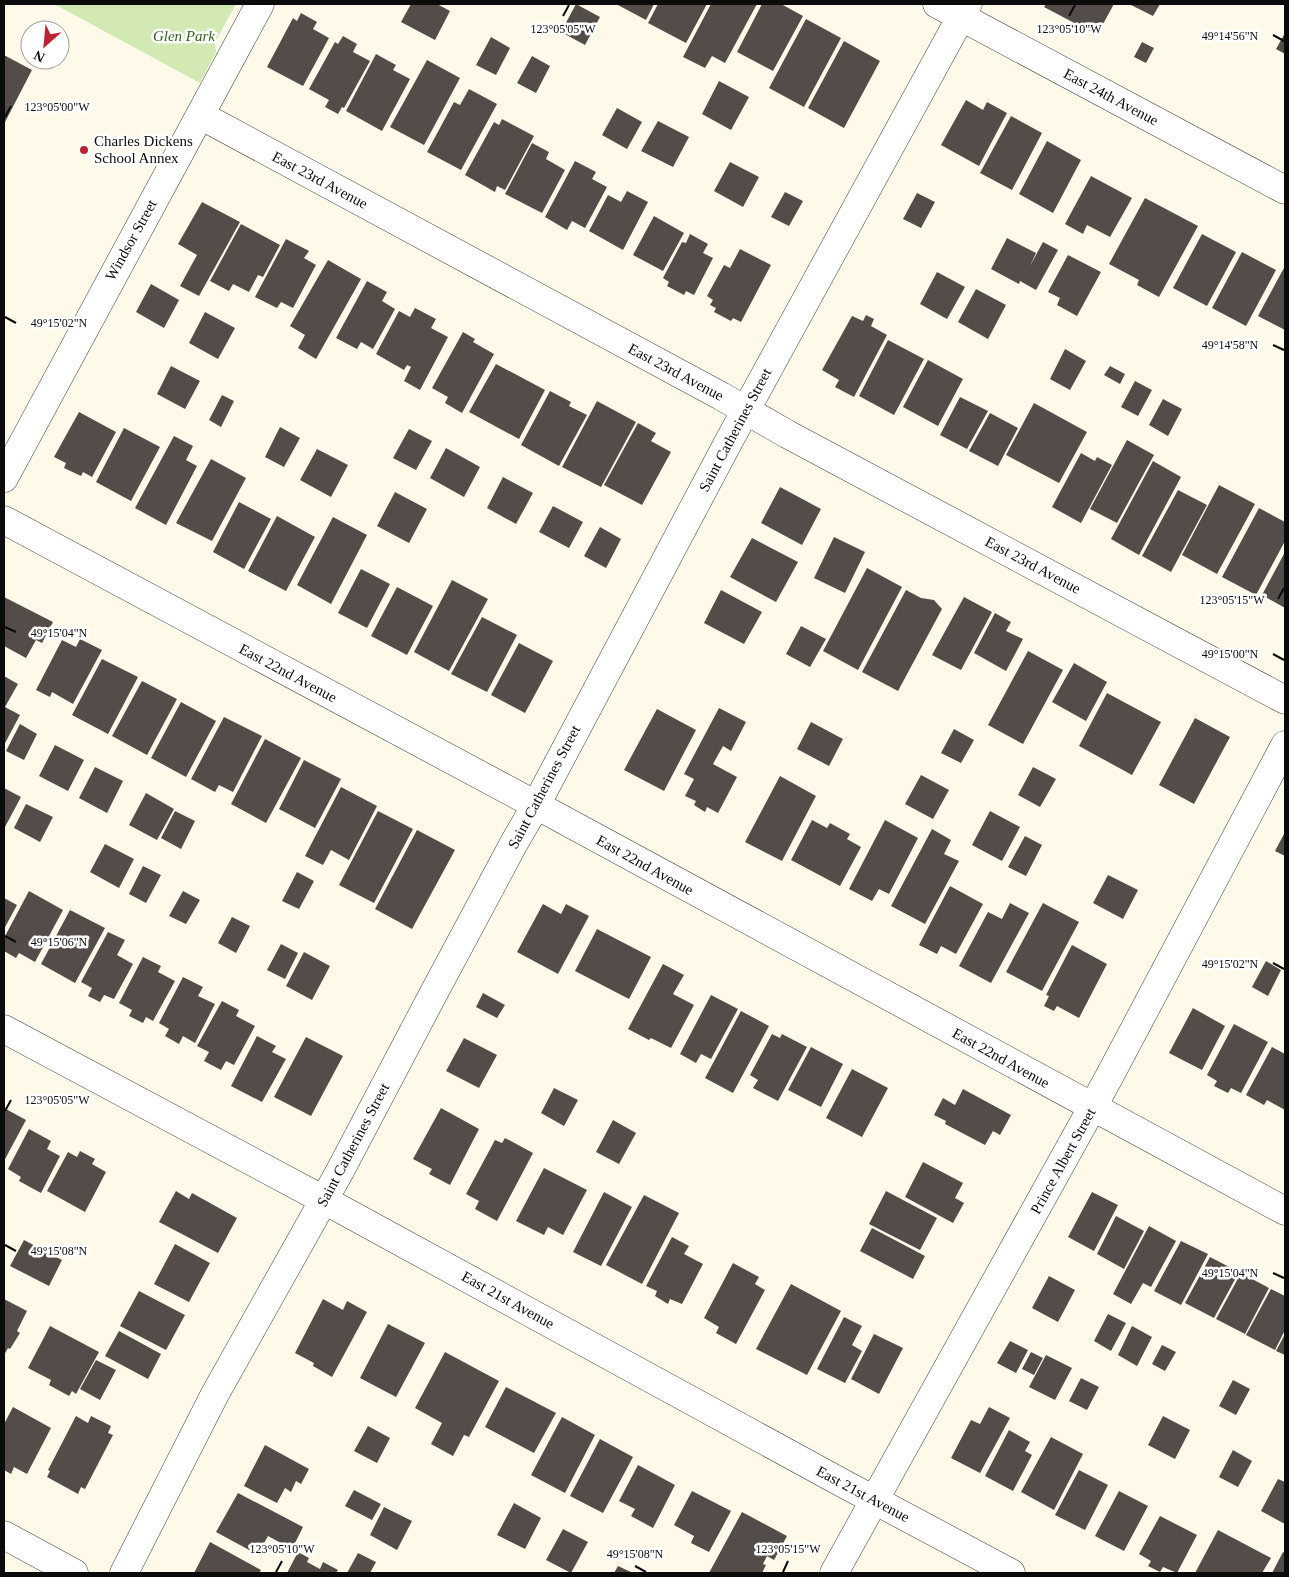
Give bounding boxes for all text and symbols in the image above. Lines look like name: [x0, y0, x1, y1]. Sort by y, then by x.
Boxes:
north arrow: [20, 20, 70, 70]
text: 123°05'05"W: [530, 22, 596, 36]
text: 123°05'10"W: [1036, 22, 1102, 36]
park label: Glen Park: [153, 28, 215, 44]
text: 49°14'56"N: [1202, 29, 1259, 43]
text: N: [31, 47, 47, 65]
street label: East 24th Avenue: [1061, 65, 1161, 129]
text: 123°05'00"W: [24, 100, 90, 114]
place label: Charles Dickens School Annex: [94, 133, 193, 166]
marker: Charles Dickens School Annex: [78, 144, 90, 156]
street label: East 23rd Avenue: [270, 148, 371, 212]
street label: Windsor Street: [102, 196, 160, 283]
text: 49°15'02"N: [31, 316, 88, 330]
text: 49°14'58"N: [1202, 338, 1259, 352]
street label: East 23rd Avenue: [626, 340, 727, 404]
street label: Saint Catherines Street: [696, 365, 775, 494]
street label: East 23rd Avenue: [983, 533, 1084, 597]
text: 123°05'15"W: [1199, 593, 1265, 607]
text: 49°15'04"N: [31, 626, 88, 640]
street label: East 22nd Avenue: [237, 641, 340, 706]
text: 49°15'00"N: [1202, 647, 1259, 661]
street label: Saint Catherines Street: [505, 722, 584, 851]
street label: East 22nd Avenue: [594, 832, 696, 898]
text: 49°15'06"N: [31, 935, 88, 949]
text: 49°15'02"N: [1202, 957, 1259, 971]
street label: East 22nd Avenue: [950, 1025, 1052, 1091]
street label: Saint Catherines Street: [314, 1080, 393, 1209]
text: 123°05'05"W: [24, 1093, 90, 1107]
street label: Prince Albert Street: [1027, 1105, 1099, 1217]
text: 49°15'08"N: [31, 1244, 88, 1258]
text: 49°15'04"N: [1202, 1266, 1259, 1280]
street label: East 21st Avenue: [459, 1268, 557, 1332]
street label: East 21st Avenue: [814, 1463, 913, 1525]
text: 123°05'10"W: [249, 1542, 315, 1556]
text: 123°05'15"W: [755, 1542, 821, 1556]
text: 49°15'08"N: [607, 1547, 664, 1561]

